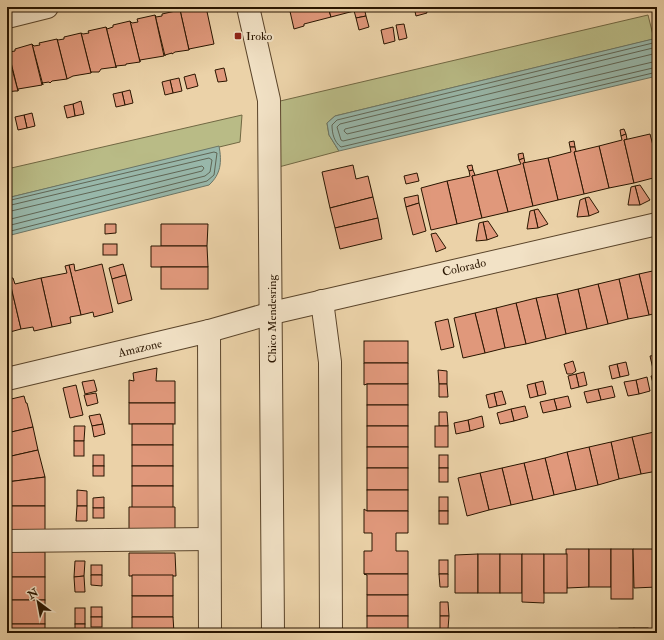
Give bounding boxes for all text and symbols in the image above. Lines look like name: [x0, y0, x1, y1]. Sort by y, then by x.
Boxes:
place label: Iroko: [246, 29, 273, 44]
marker: Iroko: [233, 31, 243, 41]
street label: Colorado: [441, 255, 488, 280]
street label: Chico Mendesring: [265, 274, 280, 363]
street label: Amazone: [116, 336, 164, 361]
north arrow: [18, 582, 58, 622]
text: N: [24, 585, 42, 603]

